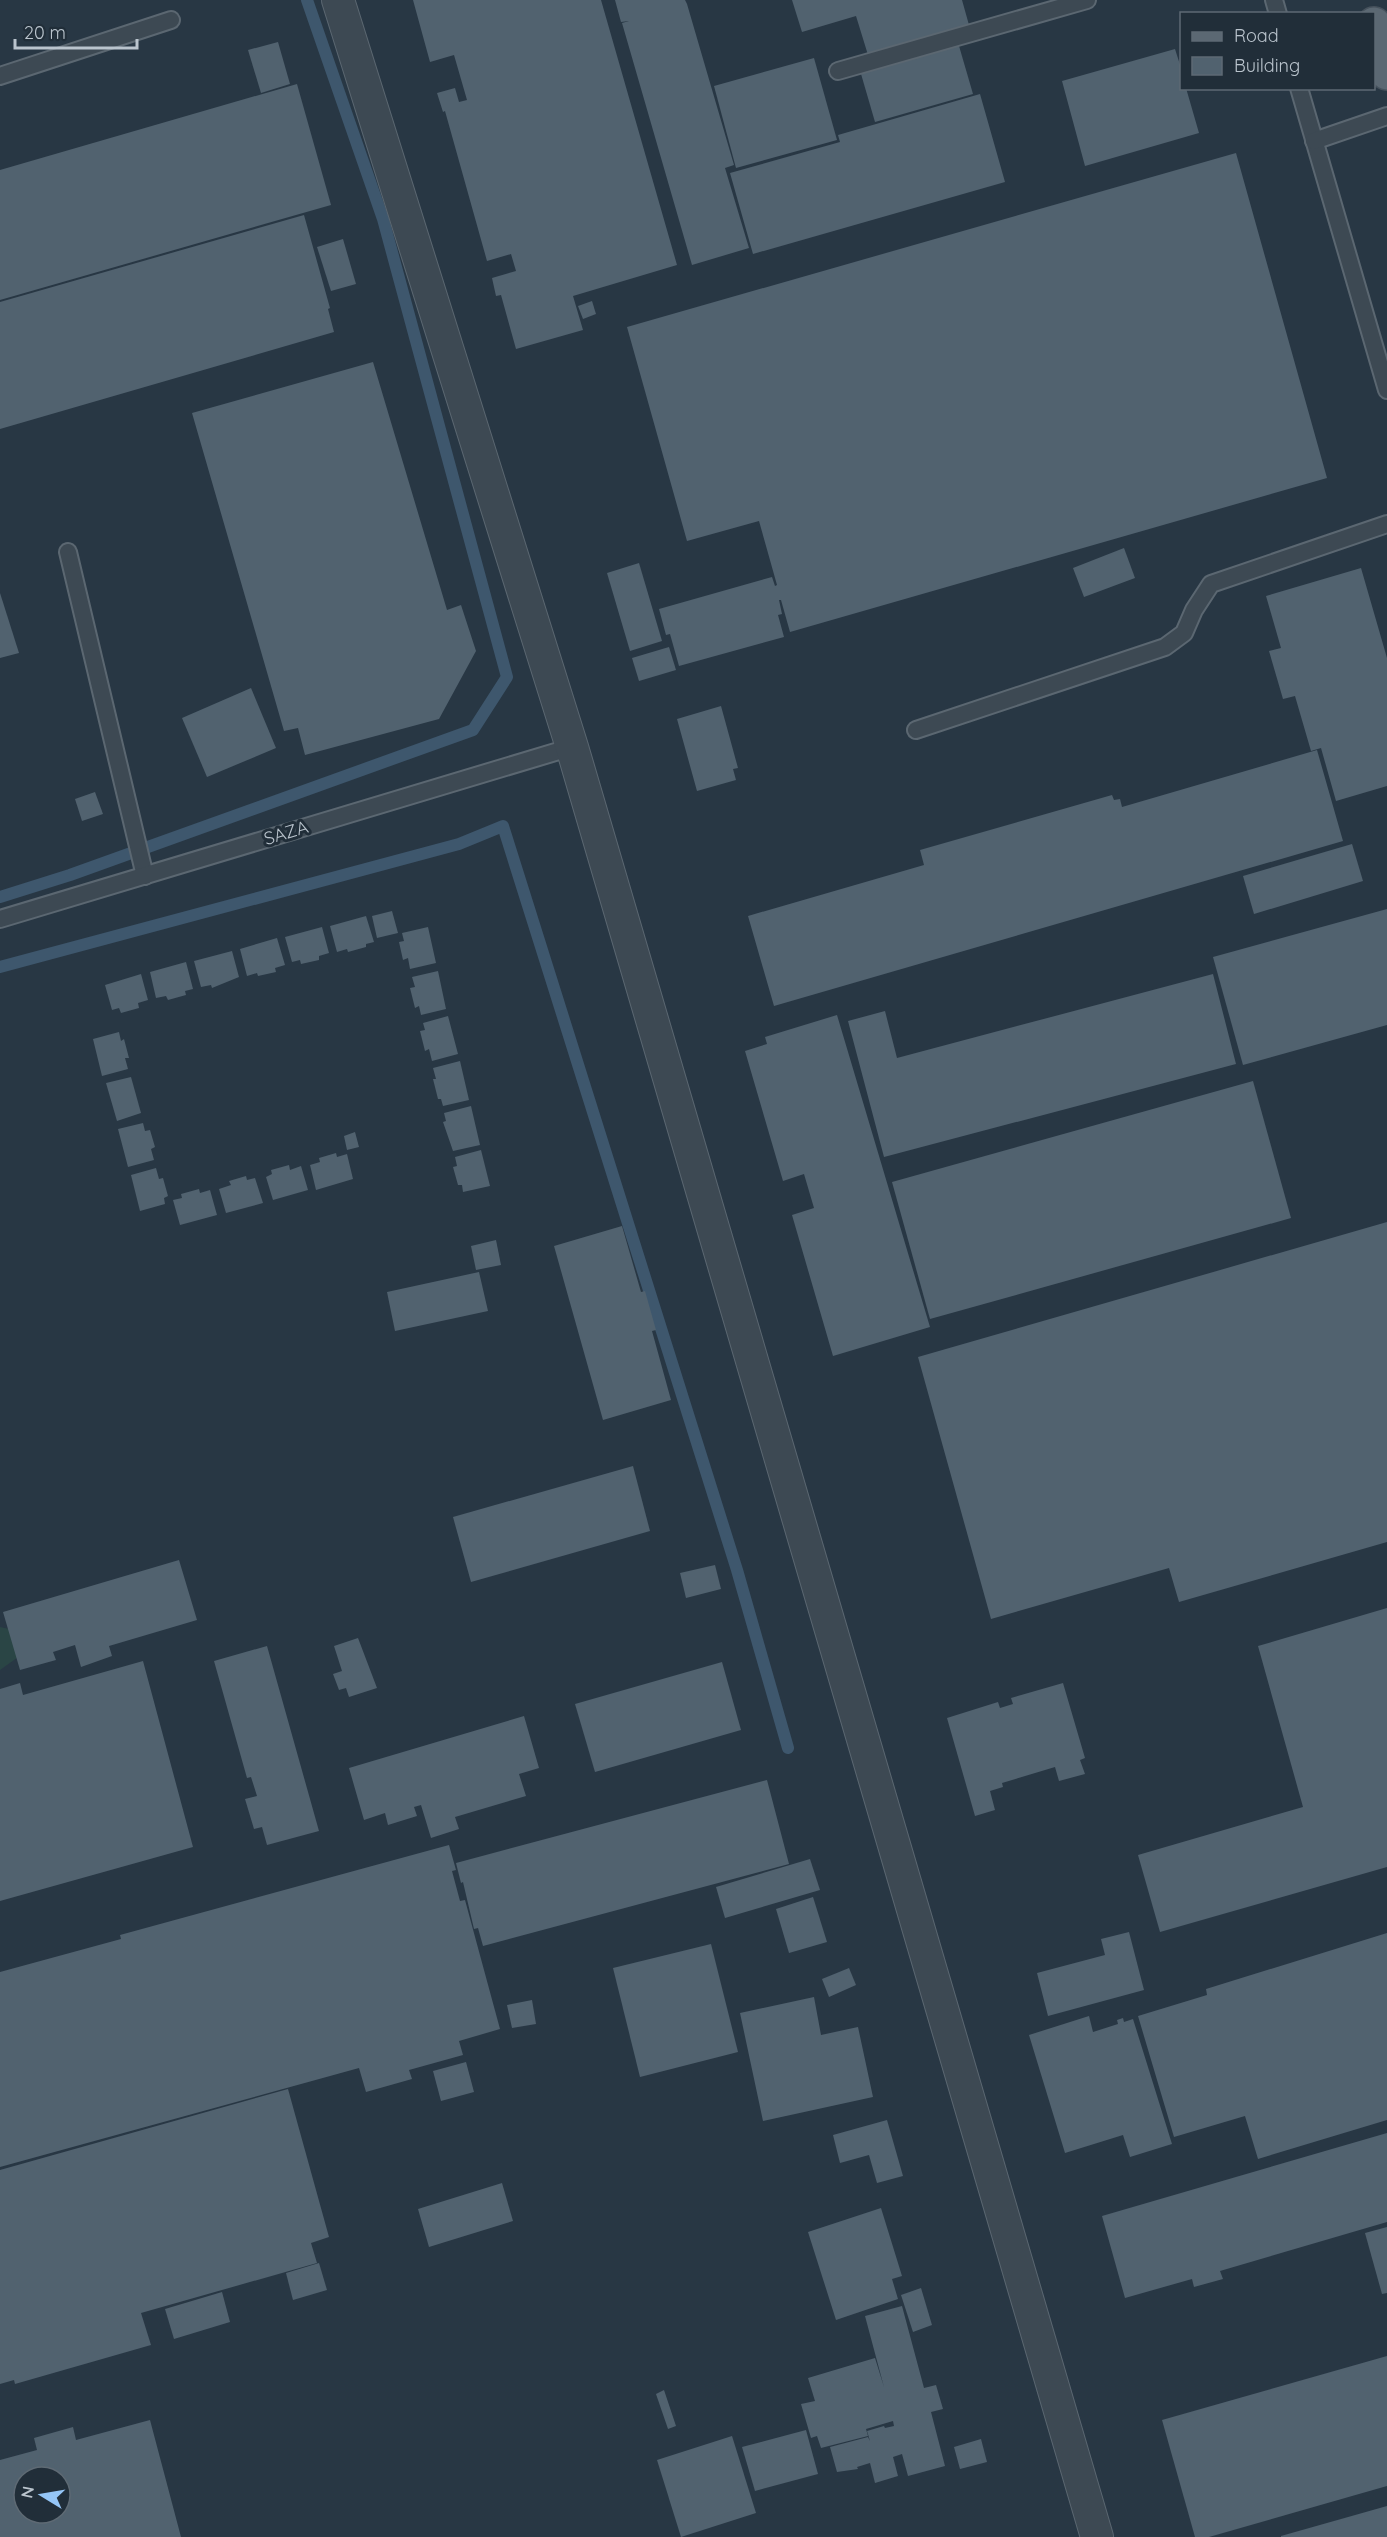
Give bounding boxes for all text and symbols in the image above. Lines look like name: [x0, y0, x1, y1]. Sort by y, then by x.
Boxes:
scale bar: [15, 12, 136, 50]
legend: [1180, 12, 1375, 90]
text: 20 m: [24, 21, 66, 44]
text: Road: [1234, 24, 1279, 47]
text: Building: [1234, 54, 1300, 77]
street label: SAZA: [261, 815, 311, 850]
north arrow: [12, 2465, 72, 2525]
text: N: [16, 2484, 38, 2500]

